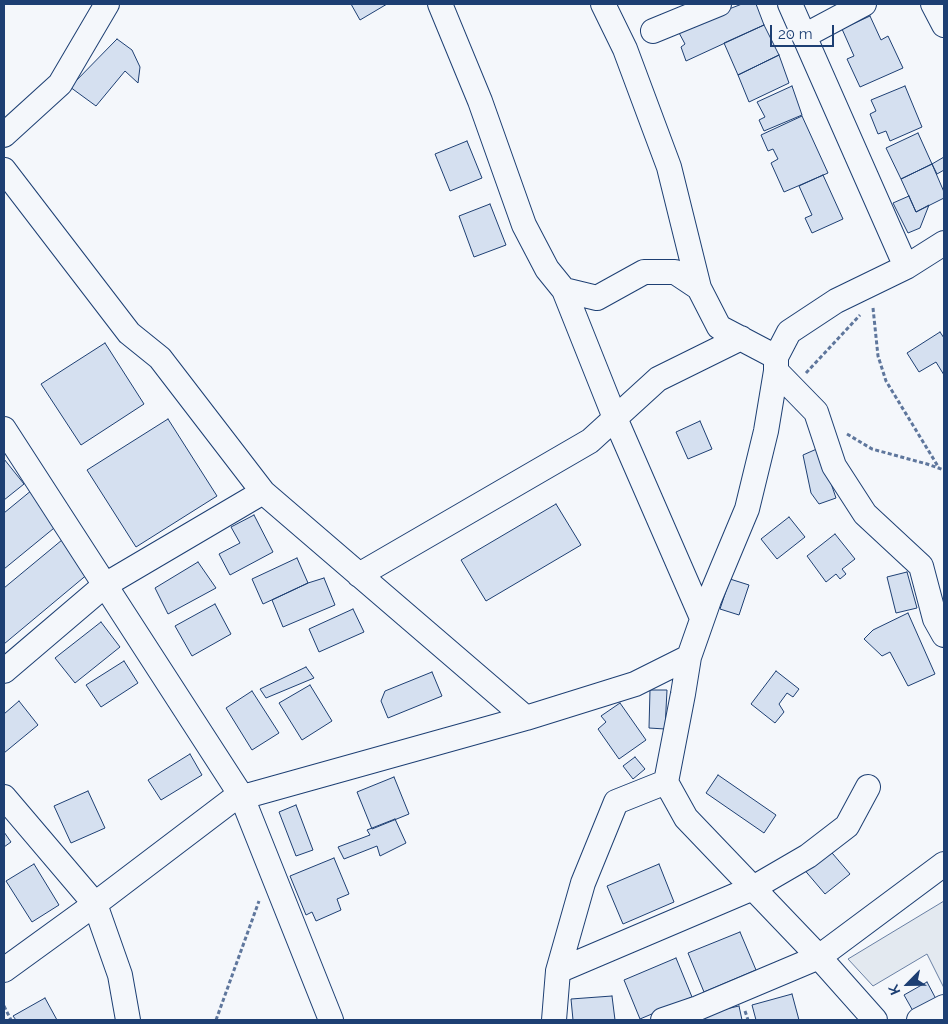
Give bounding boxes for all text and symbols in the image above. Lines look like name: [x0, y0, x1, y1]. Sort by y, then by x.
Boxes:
scale bar: [773, 15, 837, 47]
text: 20 m: [778, 25, 813, 43]
north arrow: [883, 959, 933, 1009]
text: K: [885, 982, 903, 997]

